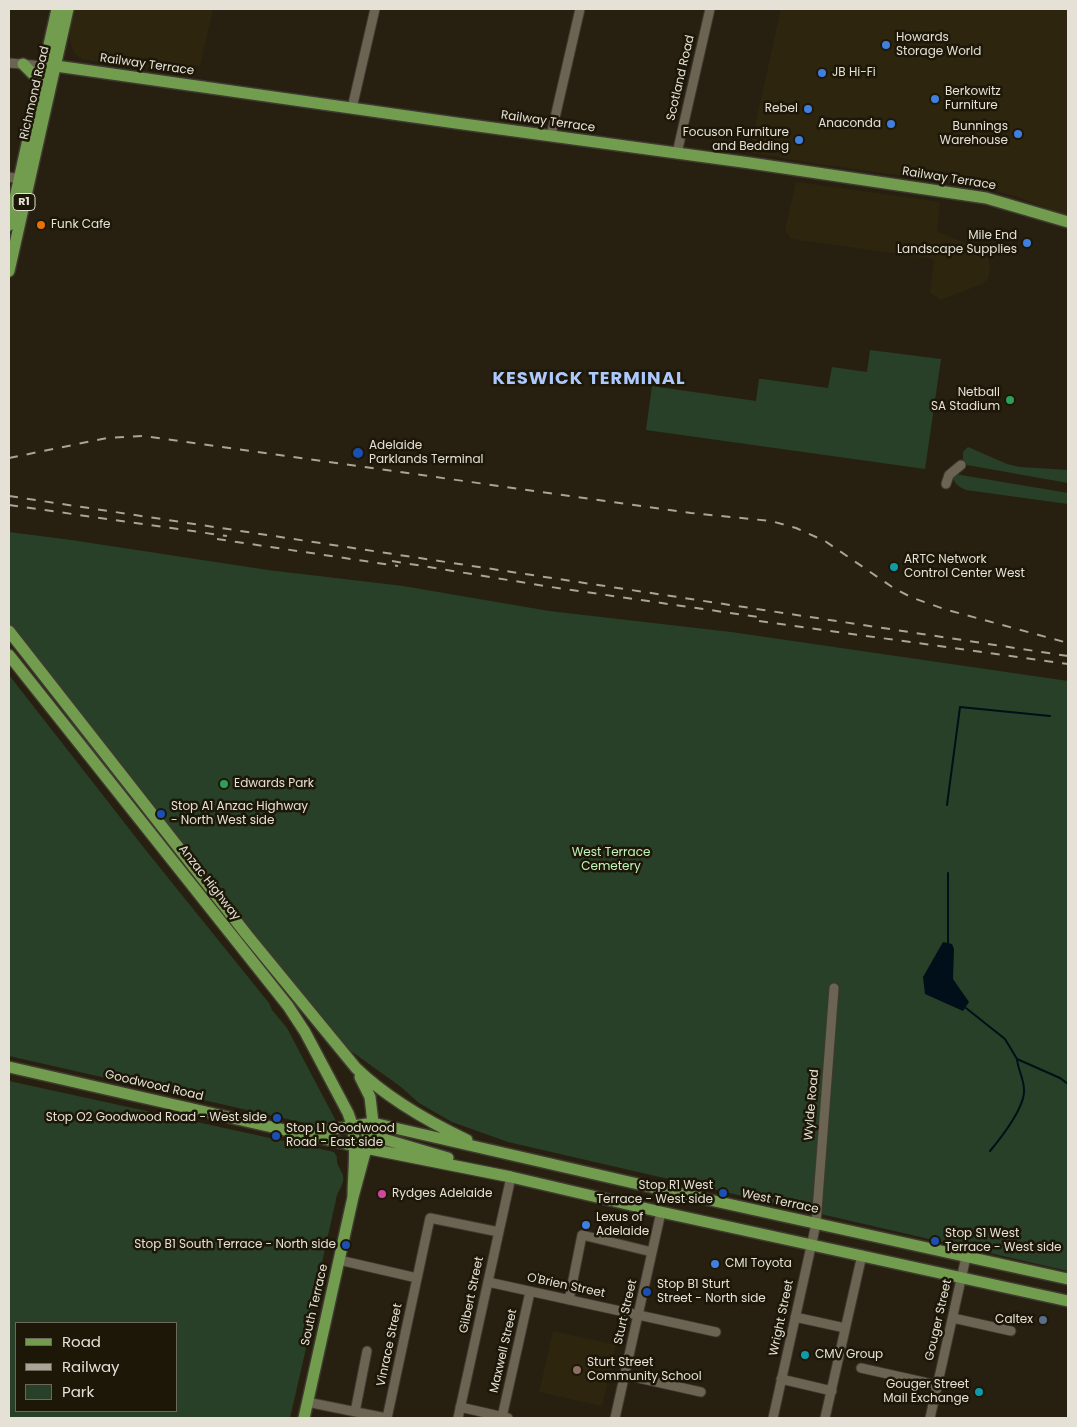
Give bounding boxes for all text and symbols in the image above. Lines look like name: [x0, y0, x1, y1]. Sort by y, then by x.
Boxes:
place label: Howards Storage World: [896, 31, 981, 59]
street label: Scotland Road: [664, 34, 698, 122]
marker: Howards Storage World: [880, 39, 892, 51]
street label: Richmond Road: [17, 45, 53, 141]
street label: Railway Terrace: [99, 51, 195, 79]
place label: JB Hi-Fi: [832, 66, 876, 80]
marker: JB Hi-Fi: [816, 67, 828, 79]
place label: Berkowitz Furniture: [945, 85, 1001, 113]
marker: Berkowitz Furniture: [929, 93, 941, 105]
place label: Rebel: [765, 102, 798, 116]
marker: Rebel: [802, 103, 814, 115]
street label: Railway Terrace: [500, 108, 596, 136]
place label: Anaconda: [818, 117, 881, 131]
marker: Anaconda: [885, 118, 897, 130]
place label: Bunnings Warehouse: [940, 120, 1008, 148]
place label: Focuson Furniture and Bedding: [683, 126, 789, 154]
marker: Bunnings Warehouse: [1012, 128, 1024, 140]
marker: Focuson Furniture and Bedding: [793, 134, 805, 146]
street label: Railway Terrace: [901, 164, 997, 194]
road number: R1: [13, 193, 35, 210]
place label: Funk Cafe: [51, 218, 111, 232]
marker: Funk Cafe: [35, 219, 47, 231]
place label: Mile End Landscape Supplies: [897, 229, 1017, 257]
marker: Mile End Landscape Supplies: [1021, 237, 1033, 249]
district label: KESWICK TERMINAL: [490, 368, 688, 390]
place label: Netball SA Stadium: [931, 386, 1000, 414]
marker: Netball SA Stadium: [1004, 394, 1016, 406]
place label: Adelaide Parklands Terminal: [369, 439, 484, 467]
marker: Adelaide Parklands Terminal: [351, 446, 365, 460]
place label: ARTC Network Control Center West: [904, 553, 1025, 581]
marker: ARTC Network Control Center West: [888, 561, 900, 573]
place label: Edwards Park: [234, 777, 314, 791]
marker: Edwards Park: [218, 778, 230, 790]
place label: Stop A1 Anzac Highway - North West side: [171, 800, 308, 828]
marker: Stop A1 Anzac Highway - North West side: [155, 808, 167, 820]
street label: Anzac Highway: [175, 842, 243, 924]
park label: West Terrace Cemetery: [572, 846, 650, 874]
street label: Goodwood Road: [103, 1068, 205, 1104]
street label: Wylde Road: [802, 1069, 822, 1141]
place label: Stop O2 Goodwood Road - West side: [46, 1111, 267, 1125]
marker: Stop O2 Goodwood Road - West side: [271, 1112, 283, 1124]
place label: Stop L1 Goodwood Road - East side: [286, 1122, 395, 1150]
marker: Stop L1 Goodwood Road - East side: [270, 1130, 282, 1142]
place label: Stop R1 West Terrace - West side: [597, 1179, 713, 1207]
place label: Rydges Adelaide: [392, 1187, 492, 1201]
marker: Stop R1 West Terrace - West side: [717, 1187, 729, 1199]
street label: West Terrace: [740, 1187, 820, 1217]
marker: Rydges Adelaide: [376, 1188, 388, 1200]
place label: Lexus of Adelaide: [596, 1211, 649, 1239]
marker: Lexus of Adelaide: [580, 1219, 592, 1231]
place label: Stop S1 West Terrace - West side: [945, 1227, 1061, 1255]
marker: Stop S1 West Terrace - West side: [929, 1235, 941, 1247]
place label: Stop B1 South Terrace - North side: [134, 1238, 336, 1252]
marker: Stop B1 South Terrace - North side: [340, 1239, 352, 1251]
street label: Gilbert Street: [457, 1255, 487, 1335]
place label: CMI Toyota: [725, 1257, 792, 1271]
marker: CMI Toyota: [709, 1258, 721, 1270]
street label: South Terrace: [299, 1263, 331, 1347]
street label: O'Brien Street: [526, 1271, 606, 1301]
street label: Sturt Street: [612, 1278, 640, 1346]
place label: Stop B1 Sturt Street - North side: [657, 1278, 766, 1306]
street label: Gouger Street: [923, 1278, 955, 1362]
street label: Wright Street: [767, 1279, 797, 1357]
marker: Stop B1 Sturt Street - North side: [641, 1286, 653, 1298]
street label: Vinrace Street: [374, 1302, 406, 1388]
street label: Maxwell Street: [487, 1308, 521, 1394]
place label: Caltex: [995, 1313, 1033, 1327]
marker: Caltex: [1037, 1314, 1049, 1326]
legend: [15, 1322, 178, 1412]
text: Road: [62, 1331, 101, 1352]
place label: CMV Group: [815, 1348, 883, 1362]
marker: CMV Group: [799, 1349, 811, 1361]
text: Railway: [62, 1356, 120, 1377]
place label: Sturt Street Community School: [587, 1356, 702, 1384]
marker: Sturt Street Community School: [571, 1364, 583, 1376]
place label: Gouger Street Mail Exchange: [883, 1378, 969, 1406]
text: Park: [62, 1381, 94, 1402]
marker: Gouger Street Mail Exchange: [973, 1386, 985, 1398]

